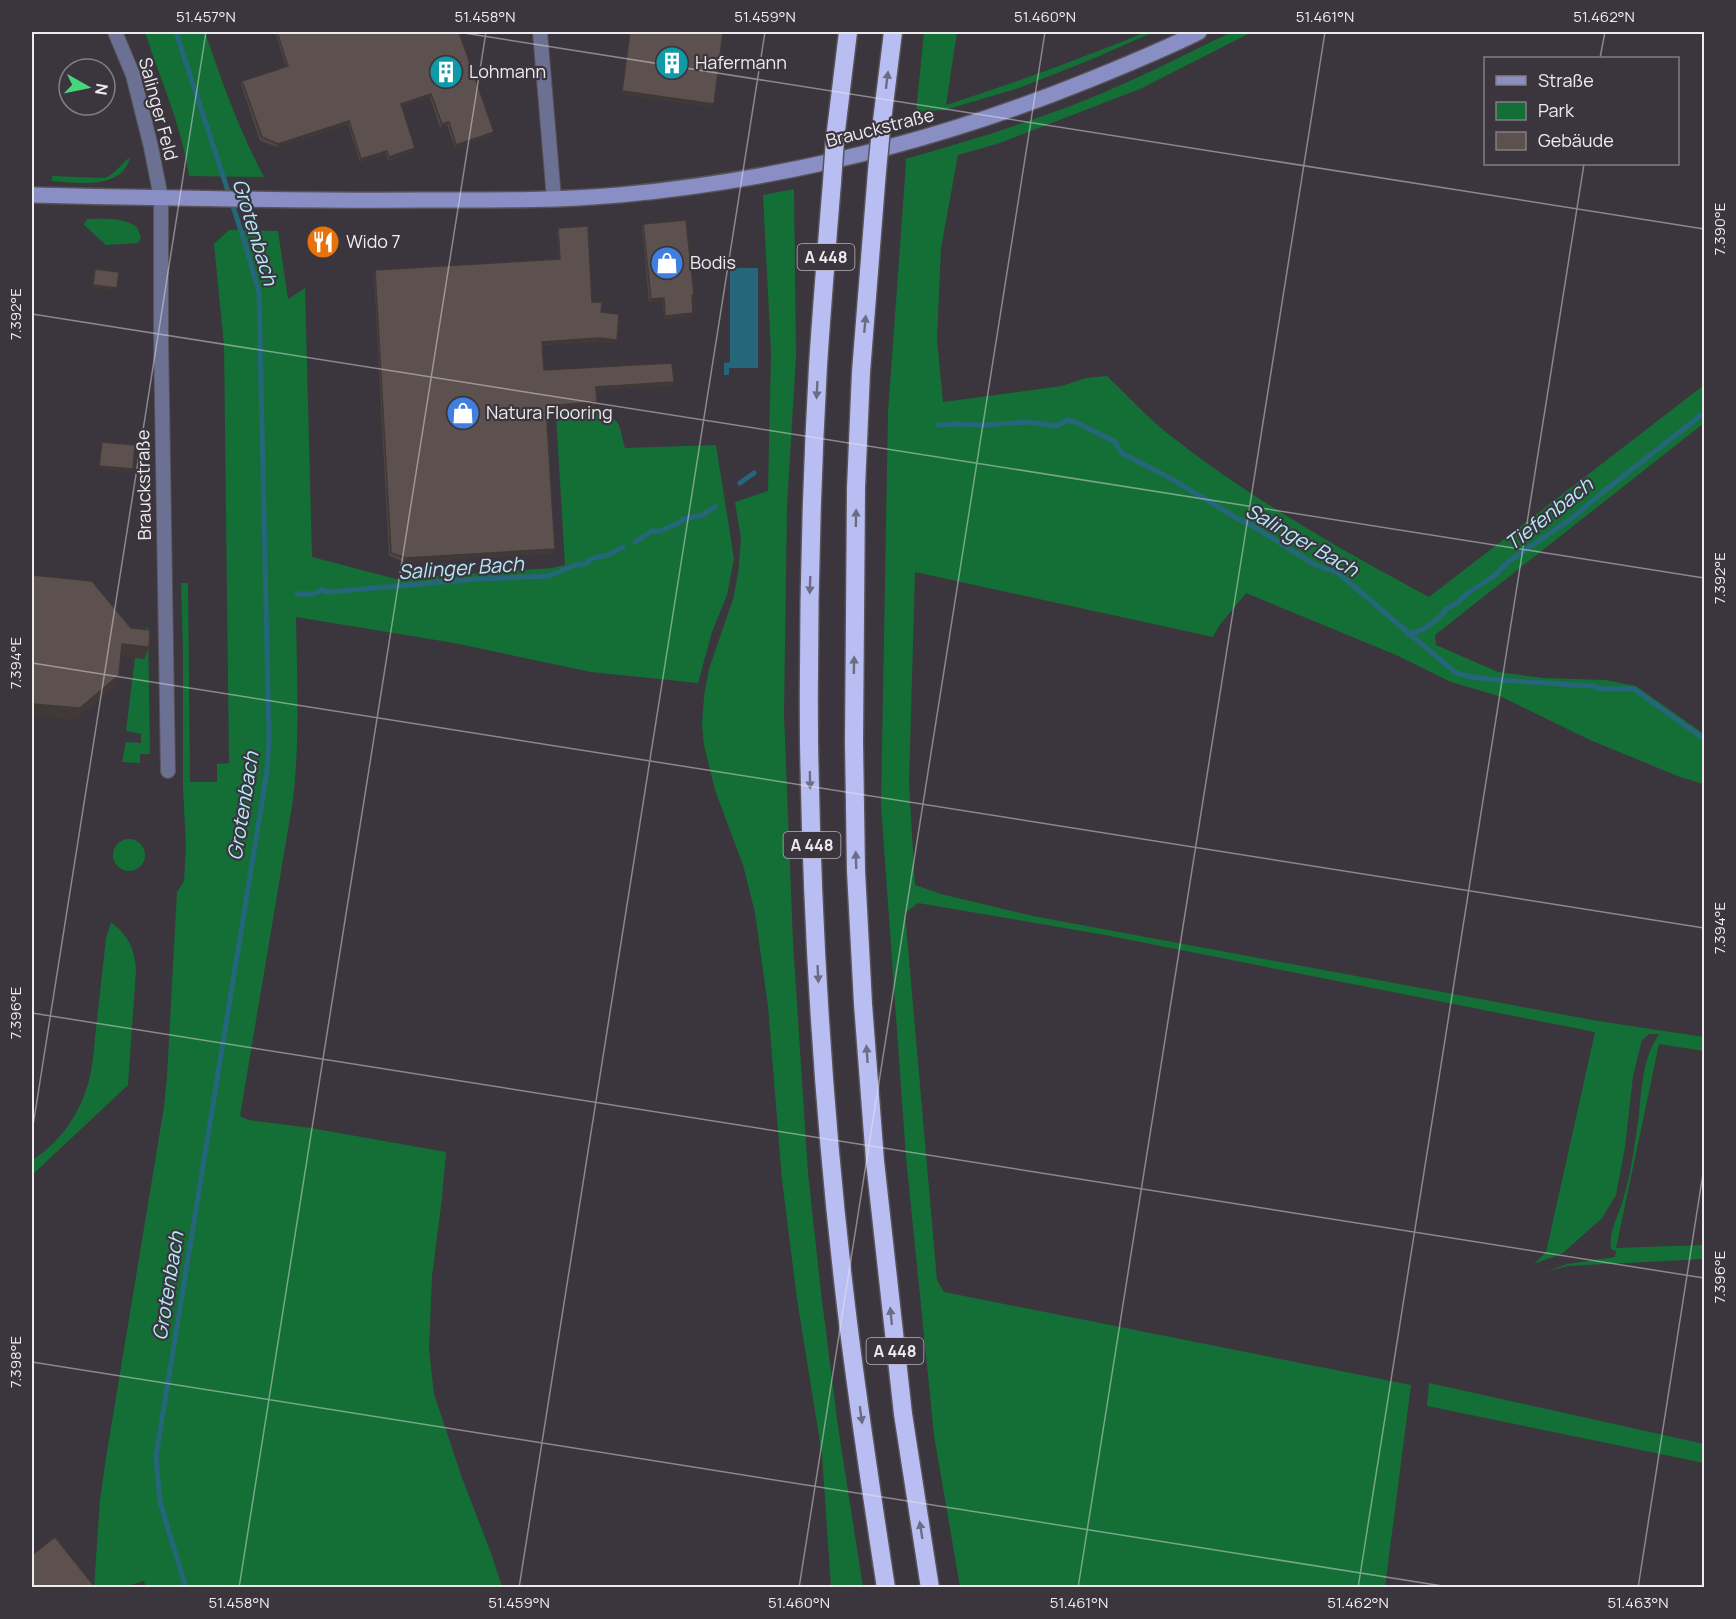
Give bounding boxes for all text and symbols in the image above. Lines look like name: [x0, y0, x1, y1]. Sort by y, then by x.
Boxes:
text: 51.457°N: [176, 6, 236, 27]
text: 51.458°N: [455, 6, 515, 27]
text: 51.459°N: [734, 6, 796, 27]
text: 51.460°N: [1014, 6, 1076, 27]
text: 51.461°N: [1296, 6, 1354, 27]
text: 51.462°N: [1573, 6, 1635, 27]
building icon: Hafermann: [654, 45, 690, 81]
place label: Hafermann: [695, 50, 787, 74]
building icon: Lohmann: [428, 54, 464, 90]
street label: Salinger Feld: [134, 55, 184, 163]
north arrow: [57, 57, 117, 117]
legend: [1484, 57, 1679, 165]
place label: Lohmann: [469, 59, 546, 83]
text: Straße: [1538, 68, 1594, 92]
one-way arrow: [882, 71, 892, 90]
text: N: [90, 82, 114, 97]
text: Park: [1538, 98, 1575, 122]
street label: Brauckstraße: [823, 102, 936, 152]
text: Gebäude: [1538, 128, 1614, 152]
water label: Grotenbach: [227, 175, 285, 289]
text: 7.390°E: [1709, 203, 1730, 255]
restaurant icon: Wido 7: [305, 224, 341, 260]
place label: Wido 7: [346, 229, 401, 253]
road number: A 448: [798, 244, 854, 270]
shop icon: Bodis: [649, 245, 685, 281]
place label: Bodis: [690, 250, 736, 274]
text: 7.392°E: [5, 288, 26, 340]
one-way arrow: [860, 314, 870, 333]
one-way arrow: [813, 380, 822, 399]
shop icon: Natura Flooring: [445, 395, 481, 431]
place label: Natura Flooring: [486, 400, 613, 424]
street label: Brauckstraße: [130, 429, 156, 541]
water label: Tiefenbach: [1499, 470, 1599, 556]
water label: Salinger Bach: [1241, 496, 1364, 583]
one-way arrow: [851, 509, 861, 528]
water label: Salinger Bach: [397, 550, 526, 585]
text: 7.392°E: [1709, 552, 1730, 604]
one-way arrow: [805, 575, 815, 594]
text: 7.394°E: [5, 637, 26, 689]
one-way arrow: [849, 655, 859, 674]
water label: Grotenbach: [221, 749, 265, 862]
one-way arrow: [806, 770, 815, 789]
road number: A 448: [784, 832, 840, 858]
one-way arrow: [851, 850, 860, 869]
text: 7.394°E: [1709, 902, 1730, 954]
one-way arrow: [814, 965, 823, 984]
text: 7.396°E: [5, 987, 26, 1039]
one-way arrow: [862, 1045, 872, 1064]
water label: Grotenbach: [146, 1229, 190, 1342]
text: 7.396°E: [1709, 1251, 1730, 1303]
one-way arrow: [886, 1306, 896, 1325]
text: 7.398°E: [5, 1336, 26, 1388]
road number: A 448: [866, 1338, 924, 1364]
one-way arrow: [856, 1405, 865, 1424]
one-way arrow: [917, 1520, 926, 1539]
text: 51.458°N: [209, 1592, 269, 1613]
text: 51.459°N: [488, 1592, 550, 1613]
text: 51.460°N: [768, 1592, 830, 1613]
text: 51.461°N: [1050, 1592, 1108, 1613]
text: 51.462°N: [1327, 1592, 1389, 1613]
text: 51.463°N: [1607, 1592, 1669, 1613]

